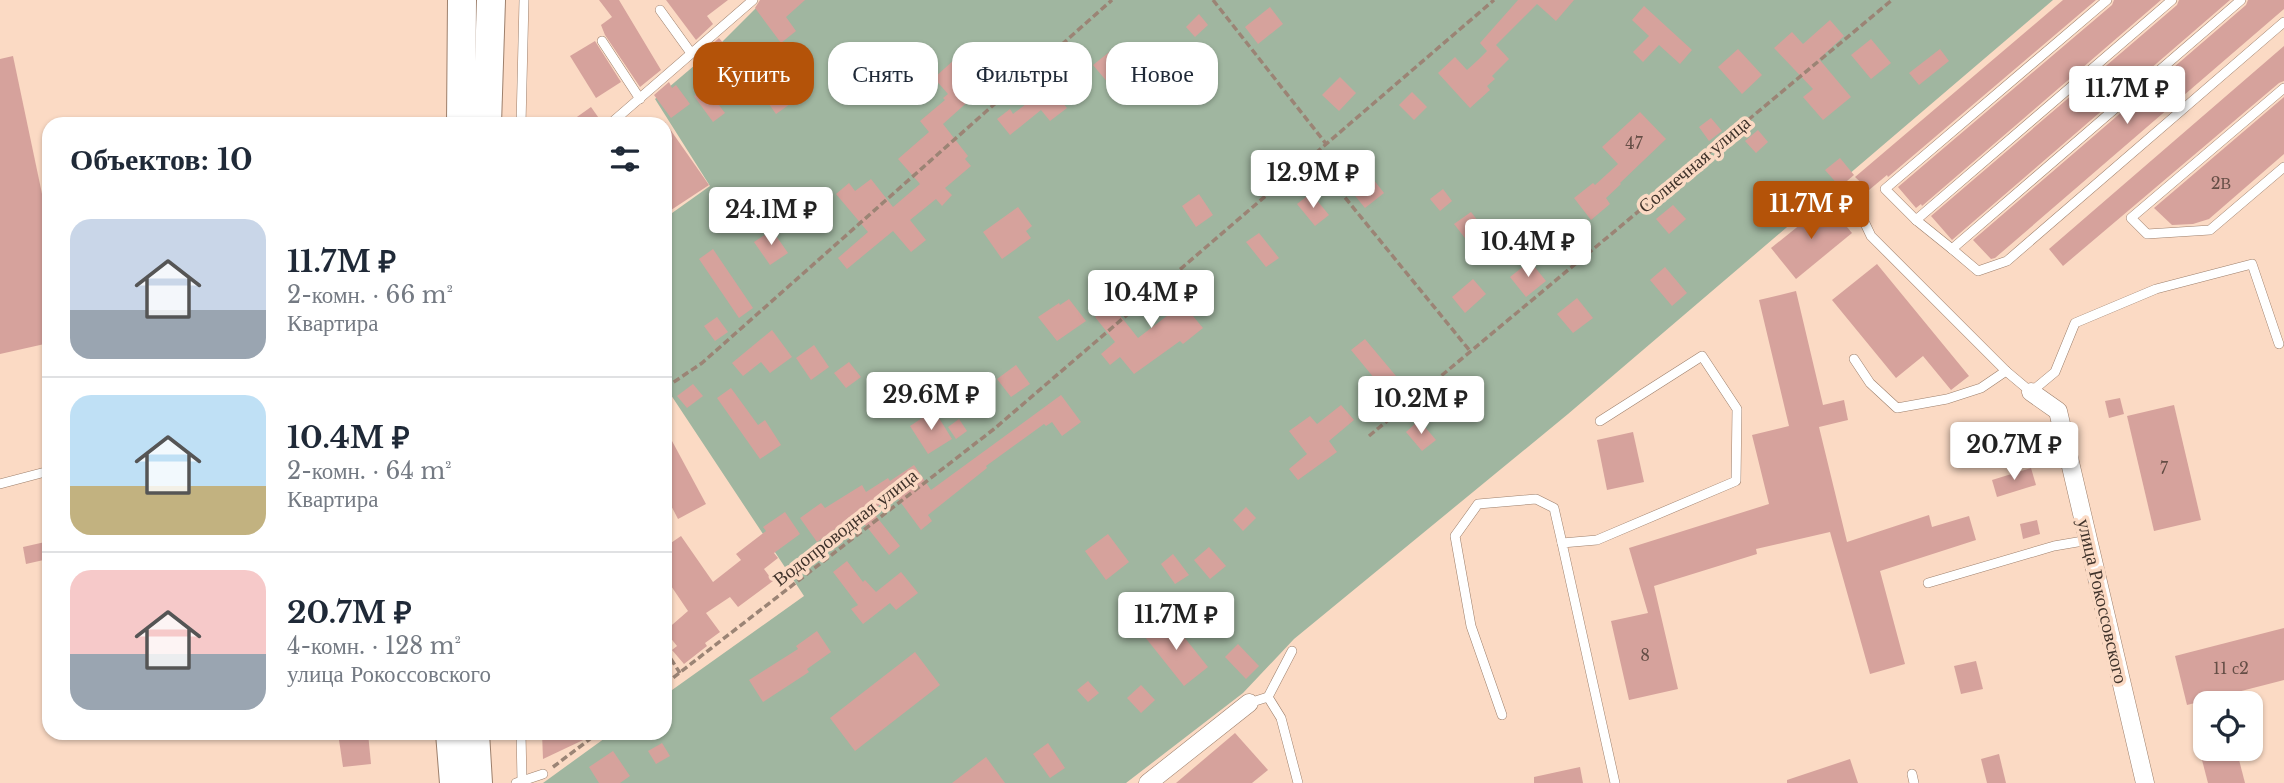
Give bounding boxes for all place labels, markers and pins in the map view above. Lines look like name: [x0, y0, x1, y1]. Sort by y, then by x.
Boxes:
pin: 11.7M ₽: [2062, 66, 2192, 126]
pin: 12.9M ₽: [1248, 150, 1378, 210]
pin: 11.7M ₽: [1746, 182, 1876, 241]
pin: 24.1M ₽: [706, 188, 836, 247]
pin: 10.4M ₽: [1463, 219, 1593, 279]
pin: 10.4M ₽: [1086, 270, 1216, 330]
pin: 29.6M ₽: [866, 372, 996, 432]
pin: 10.2M ₽: [1356, 376, 1486, 436]
pin: 20.7M ₽: [1949, 422, 2079, 482]
pin: 11.7M ₽: [1111, 592, 1241, 652]

